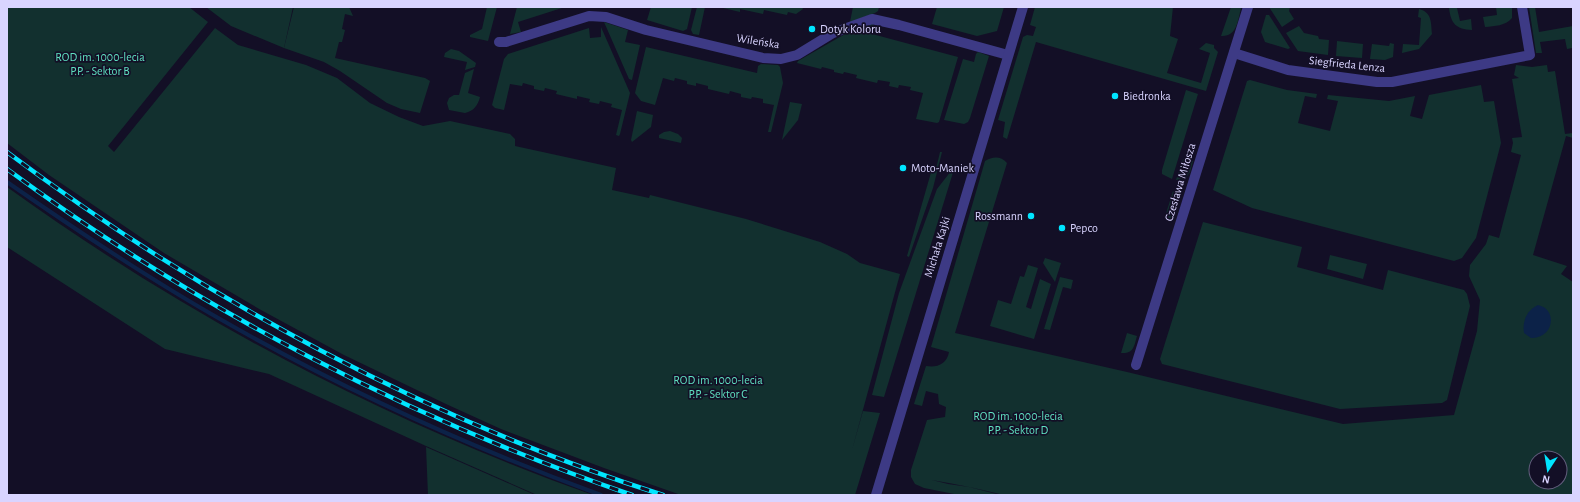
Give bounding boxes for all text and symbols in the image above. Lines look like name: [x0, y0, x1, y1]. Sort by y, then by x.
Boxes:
place label: Dotyk Koloru: [820, 23, 881, 36]
marker: Dotyk Koloru: [807, 24, 817, 34]
street label: Wileńska: [736, 32, 781, 50]
park label: ROD im. 1000-lecia P.P. - Sektor B: [55, 51, 145, 77]
street label: Siegfrieda Lenza: [1308, 54, 1386, 74]
place label: Biedronka: [1123, 90, 1171, 102]
marker: Biedronka: [1110, 91, 1120, 101]
street label: Czesława Miłosza: [1162, 141, 1198, 222]
place label: Moto-Maniek: [911, 162, 974, 174]
marker: Moto-Maniek: [898, 163, 908, 173]
place label: Rossmann: [975, 210, 1023, 222]
marker: Rossmann: [1026, 211, 1036, 221]
street label: Michała Kajki: [922, 215, 953, 279]
place label: Pepco: [1070, 222, 1098, 234]
marker: Pepco: [1057, 223, 1067, 233]
park label: ROD im. 1000-lecia P.P. - Sektor C: [673, 374, 763, 400]
park label: ROD im. 1000-lecia P.P. - Sektor D: [973, 410, 1063, 436]
north arrow: [1528, 450, 1568, 490]
text: N: [1541, 473, 1551, 485]

